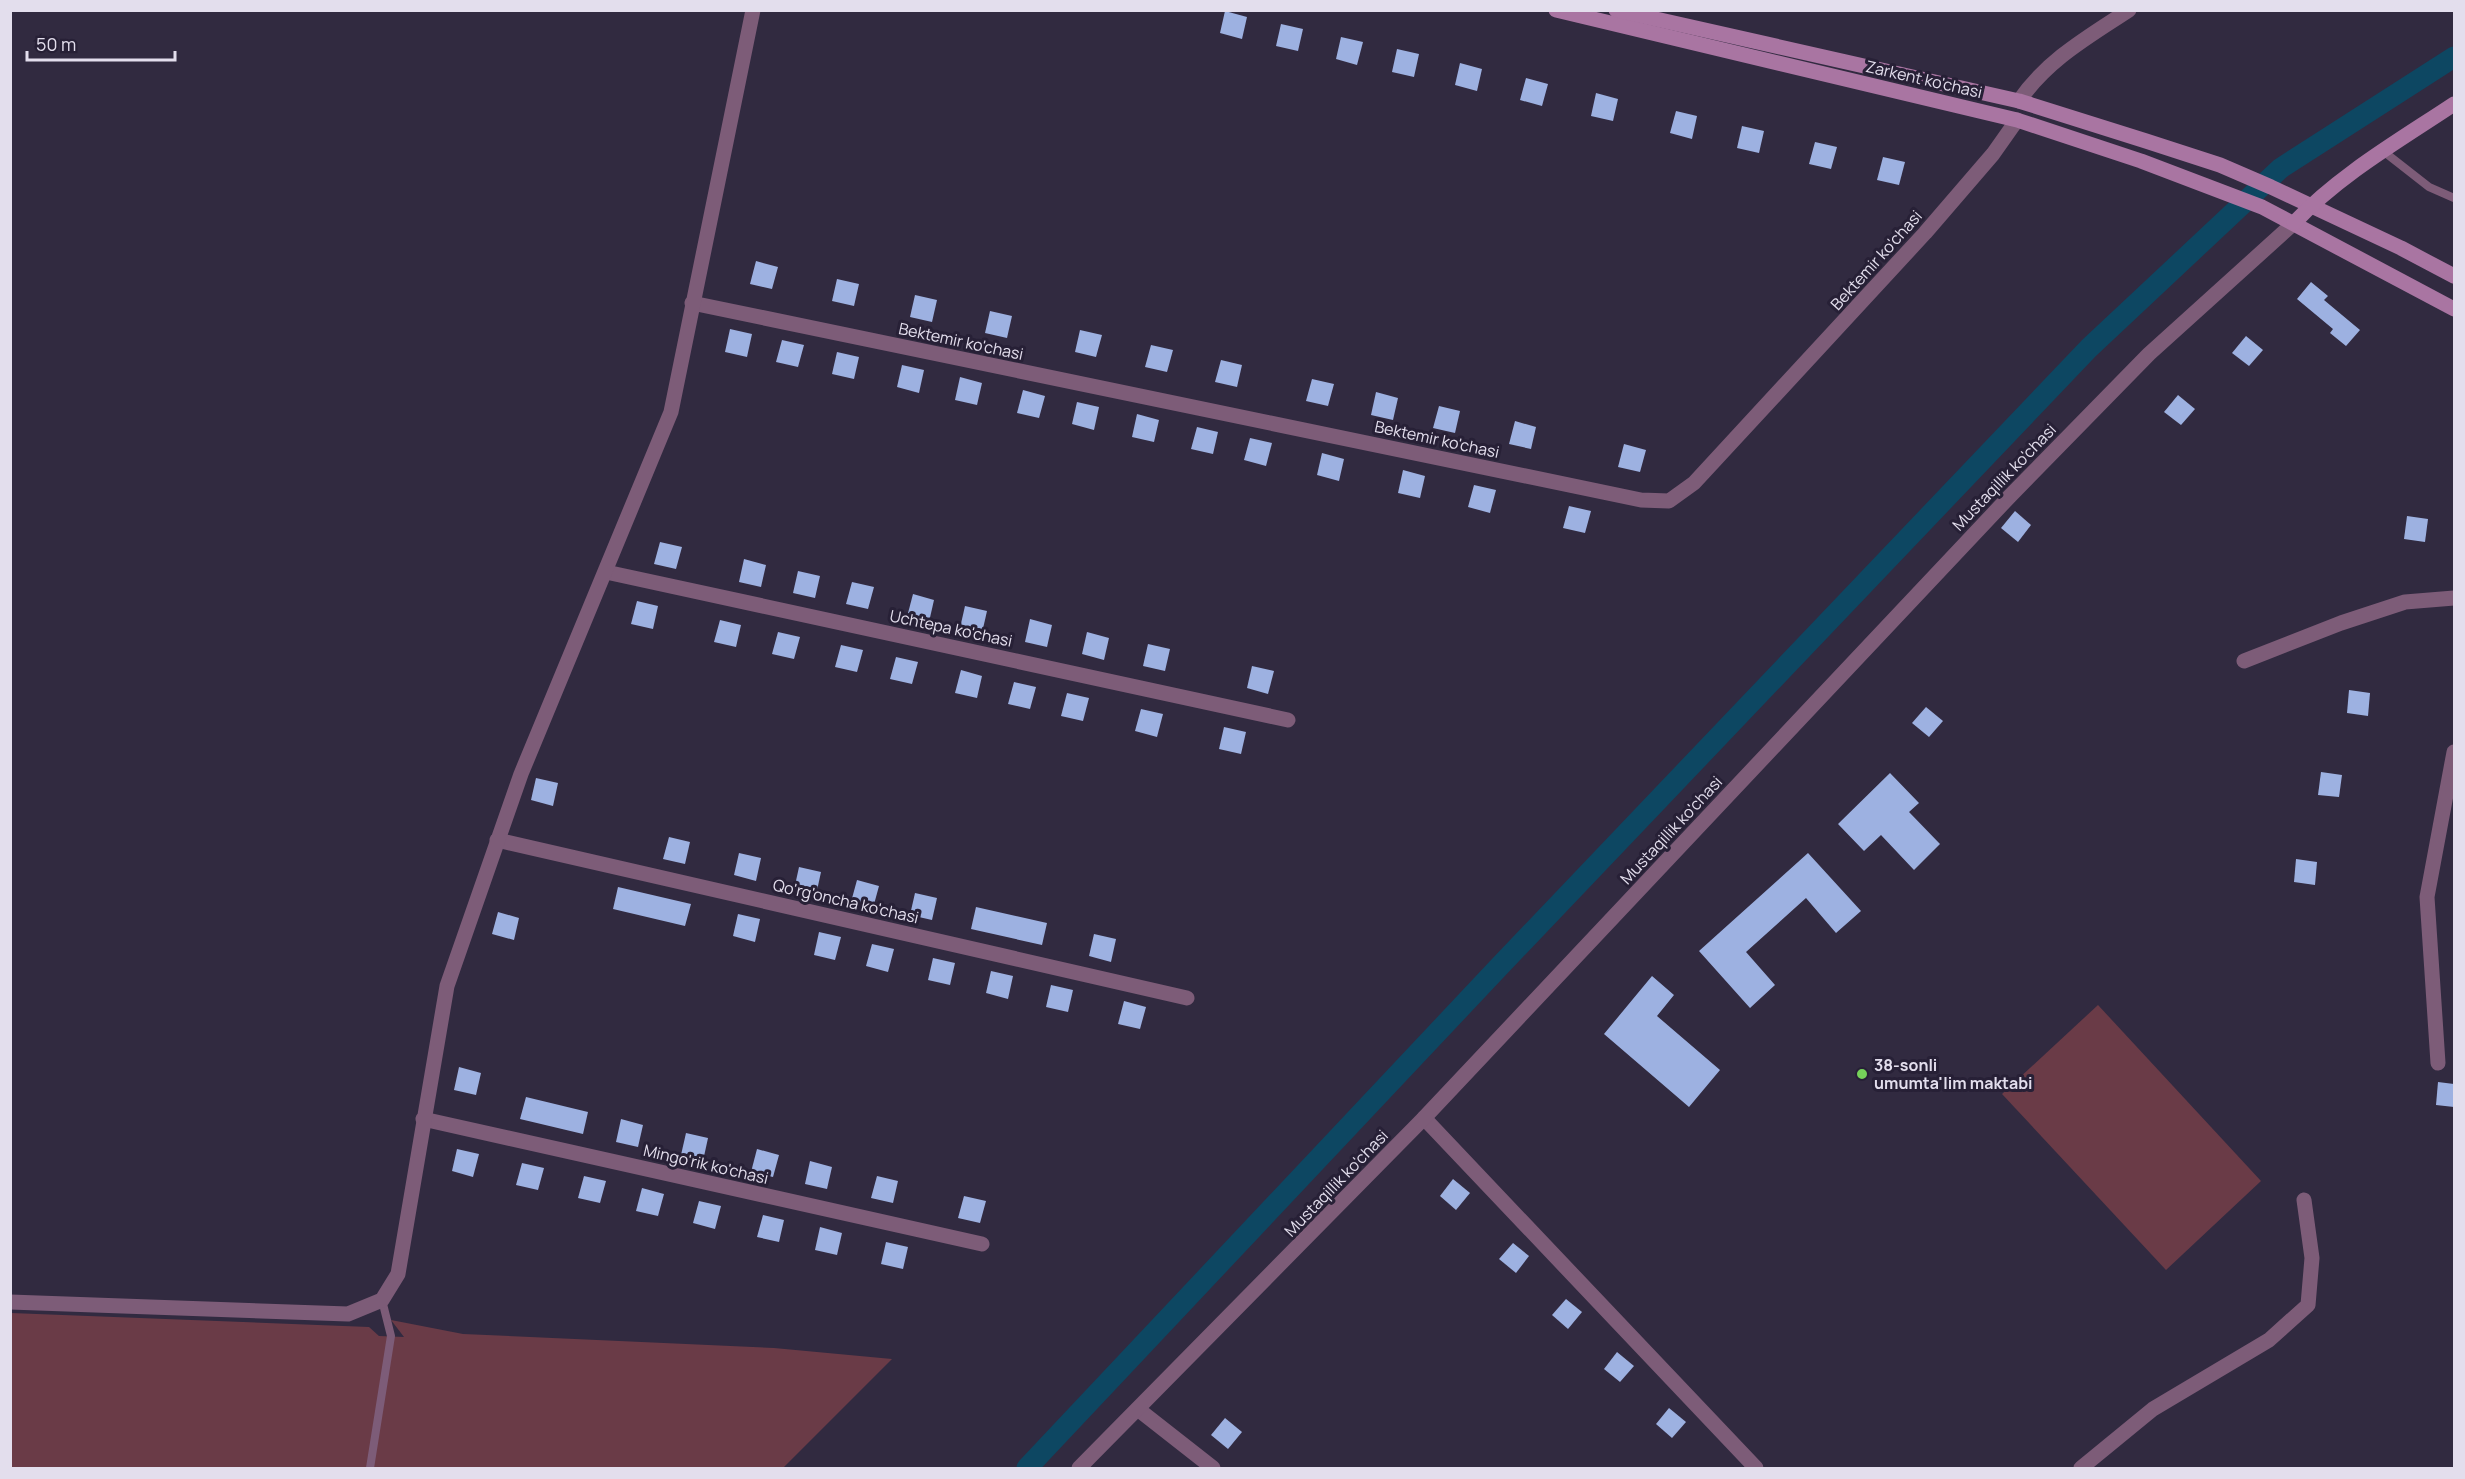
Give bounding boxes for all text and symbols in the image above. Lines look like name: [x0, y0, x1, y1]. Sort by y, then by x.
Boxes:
scale bar: [27, 24, 176, 62]
text: 50 m: [36, 32, 76, 56]
street label: Zarkent ko'chasi: [1864, 55, 1984, 103]
street label: Bektemir ko'chasi: [1825, 205, 1927, 315]
street label: Bektemir ko'chasi: [897, 317, 1025, 365]
street label: Bektemir ko'chasi: [1373, 415, 1501, 463]
street label: Mustaqillik ko'chasi: [1947, 419, 2061, 535]
street label: Uchtepa ko'chasi: [888, 604, 1014, 652]
street label: Mustaqillik ko'chasi: [1615, 771, 1727, 889]
street label: Qo'rg'oncha ko'chasi: [771, 874, 921, 928]
place label: 38-sonli umumta'lim maktabi: [1874, 1054, 2033, 1094]
marker: 38-sonli umumta'lim maktabi: [1855, 1067, 1869, 1081]
street label: Mustaqillik ko'chasi: [1279, 1125, 1393, 1241]
street label: Mingo'rik ko'chasi: [641, 1139, 771, 1189]

